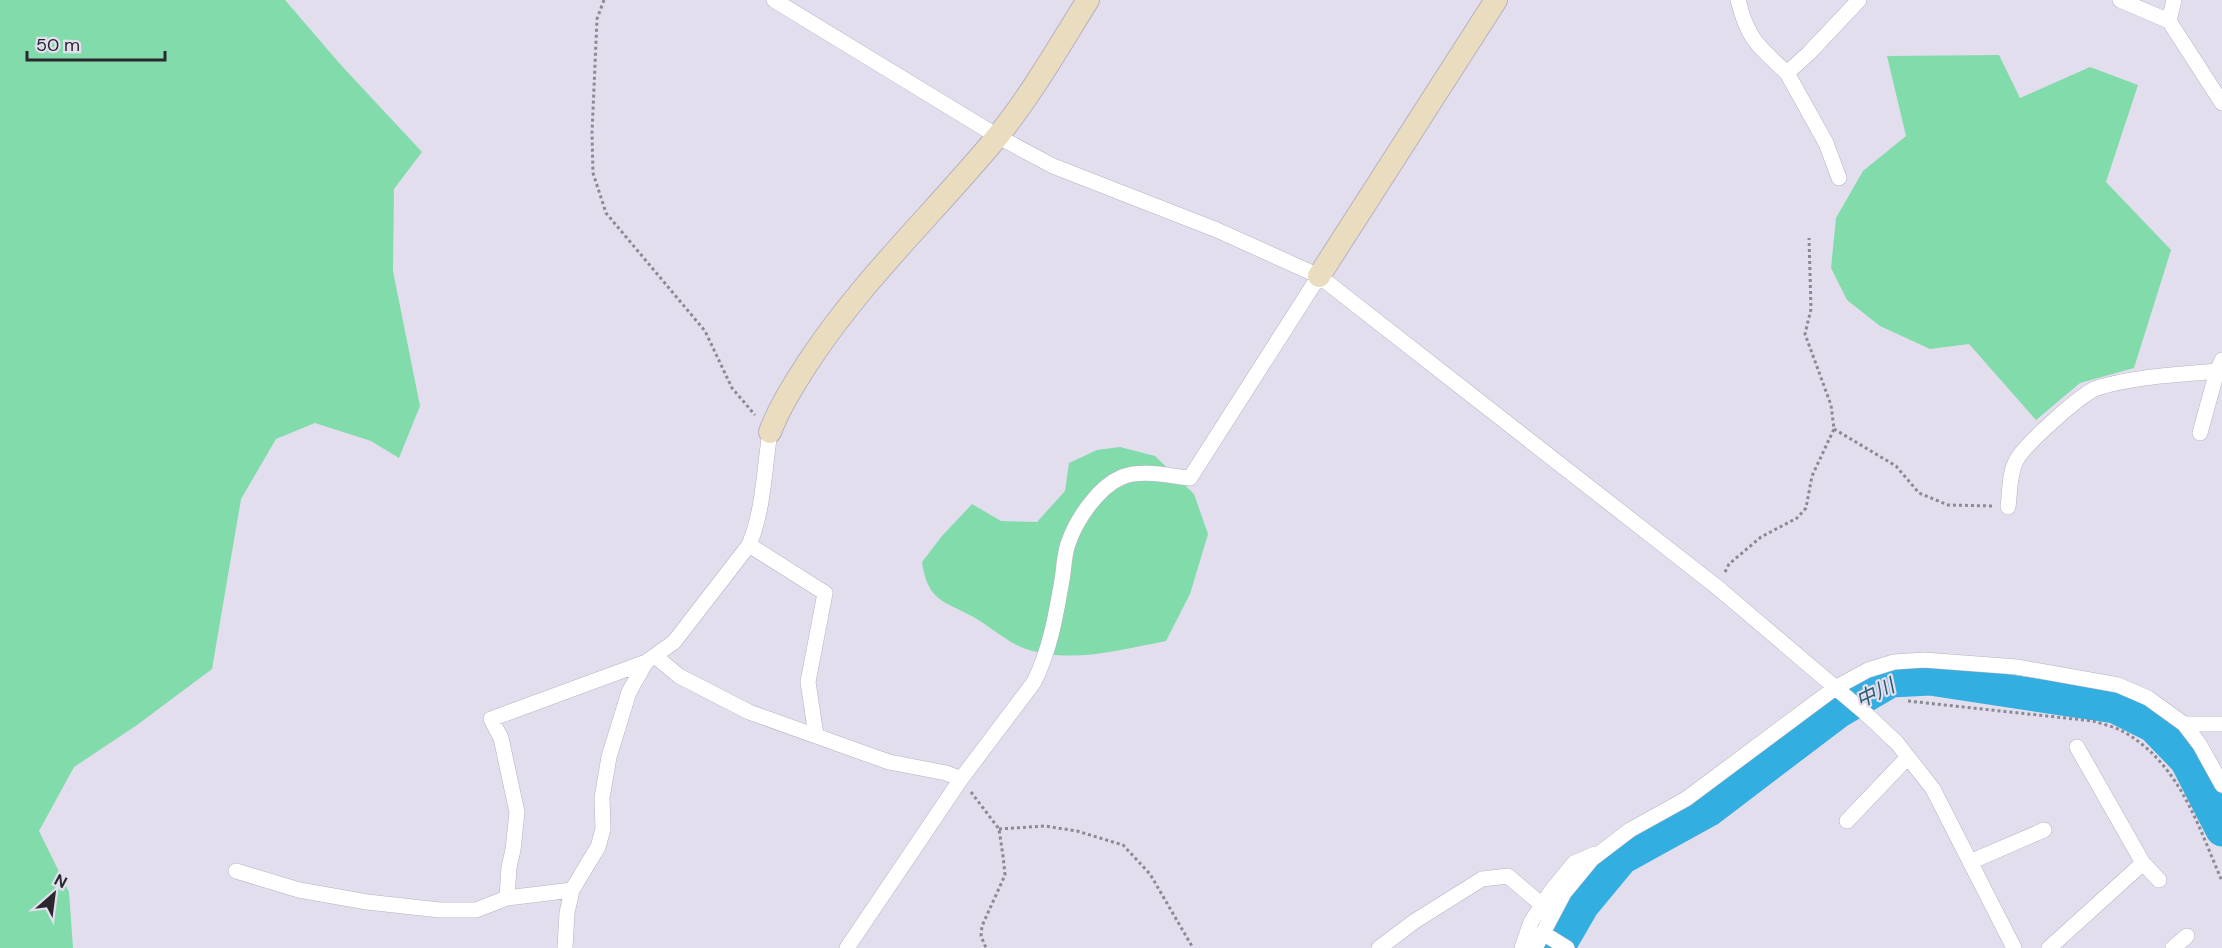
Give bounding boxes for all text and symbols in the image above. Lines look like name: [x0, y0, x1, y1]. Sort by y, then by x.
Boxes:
scale bar: [27, 24, 165, 62]
text: 50 m: [36, 33, 80, 57]
water label: 中川: [1851, 672, 1900, 713]
north arrow: [24, 864, 84, 924]
text: N: [51, 869, 71, 893]

